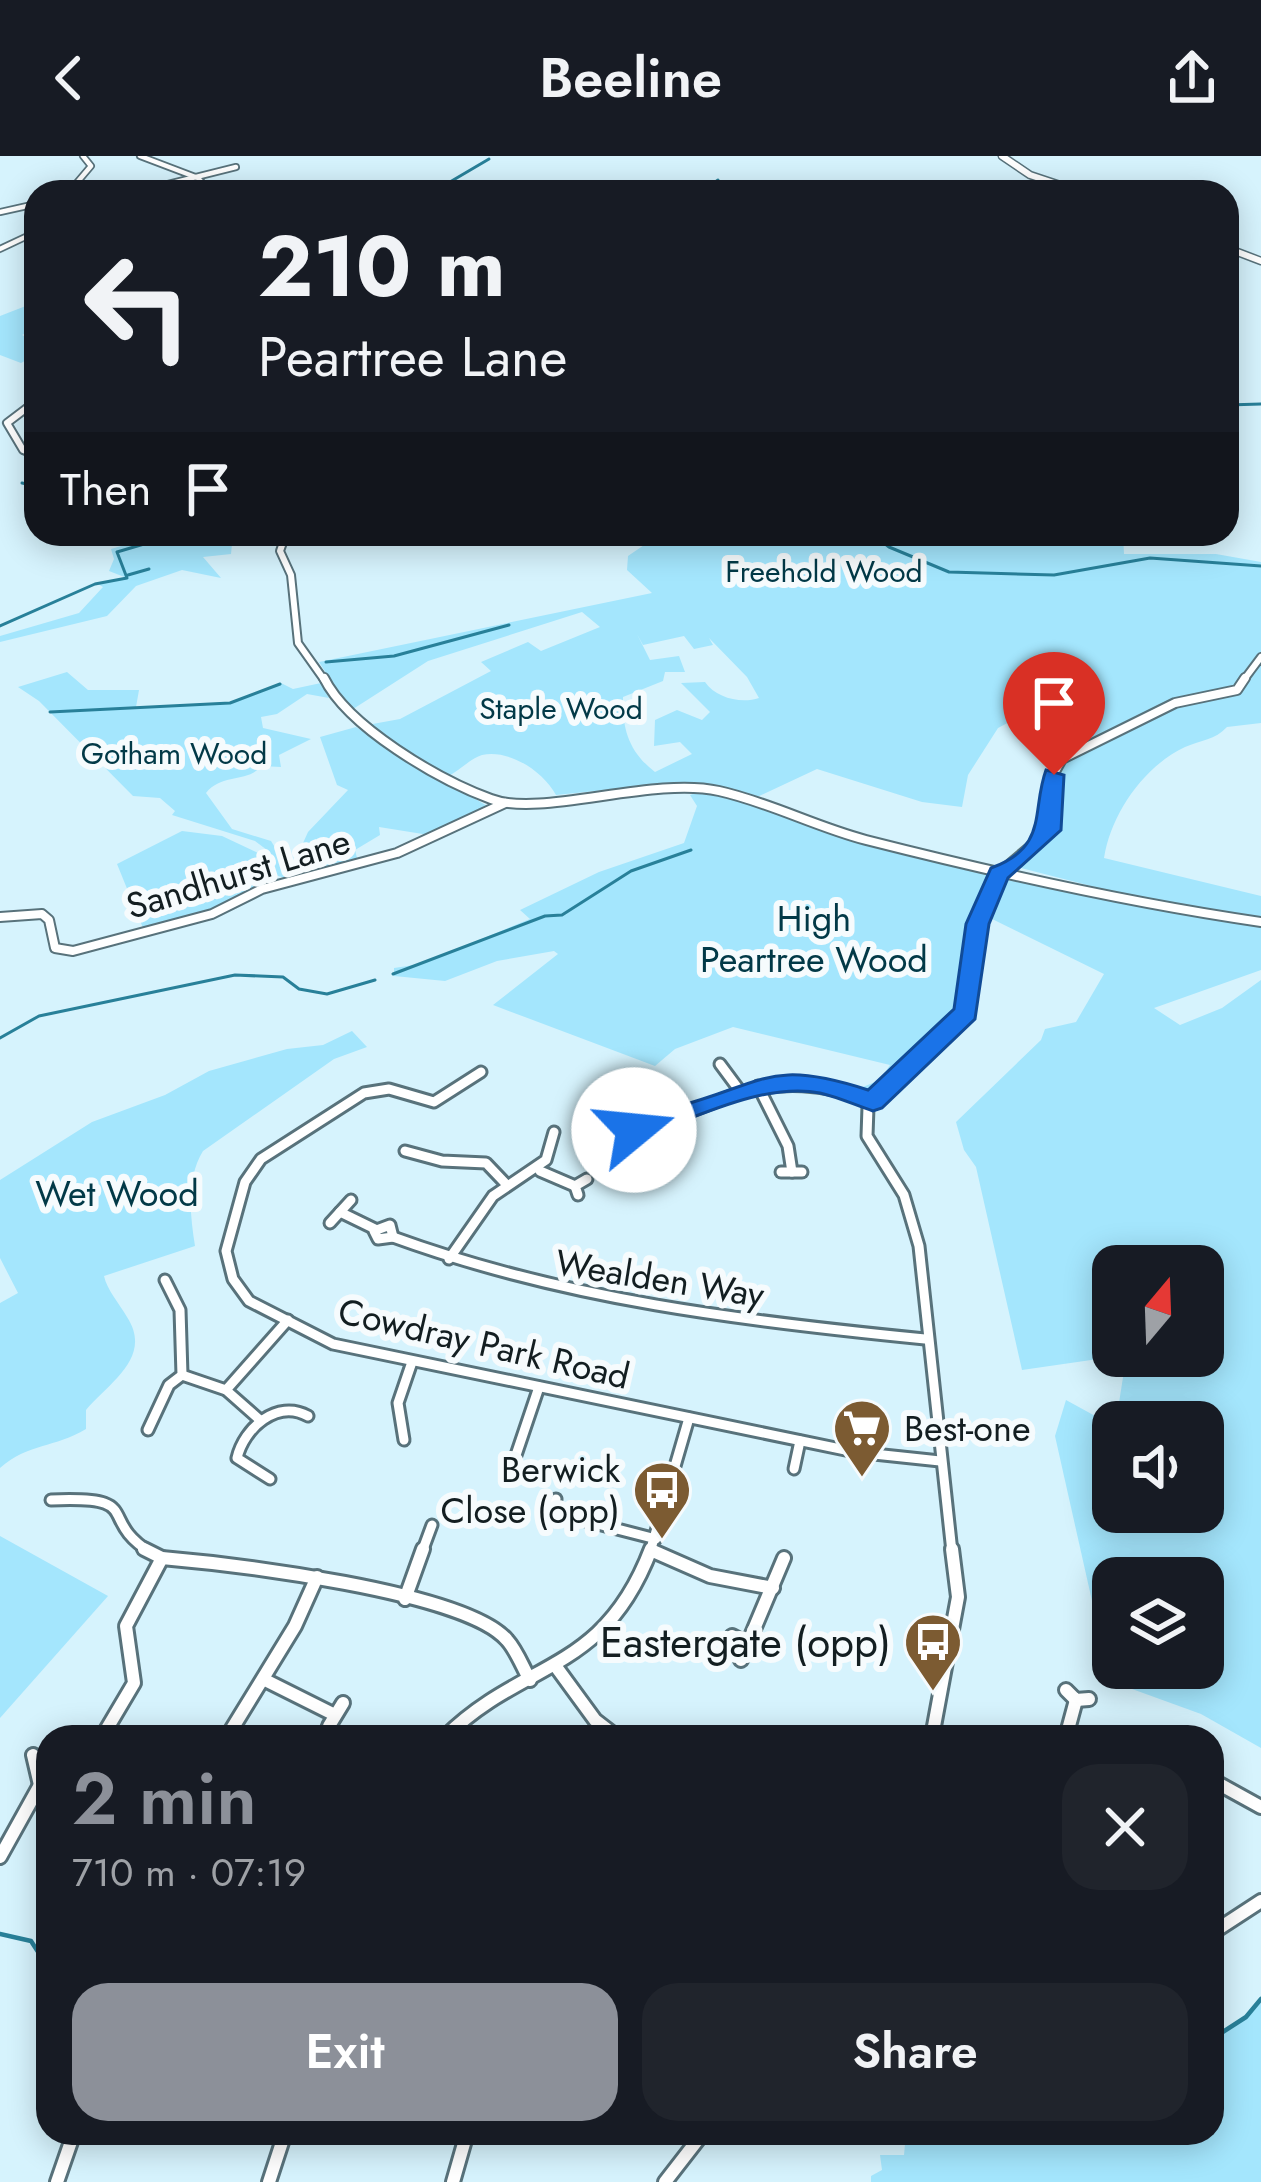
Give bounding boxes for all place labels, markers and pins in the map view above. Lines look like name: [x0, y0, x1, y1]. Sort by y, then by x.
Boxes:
pin: [1003, 652, 1105, 775]
supermarket icon: Best-one: [831, 1397, 893, 1479]
place label: Best-one: [904, 1402, 1030, 1454]
place label: Berwick Close (opp): [441, 1443, 620, 1536]
bus stop icon: Berwick Close (opp): [631, 1459, 693, 1541]
bus stop icon: Eastergate (opp): [902, 1611, 964, 1693]
place label: Eastergate (opp): [600, 1612, 891, 1673]

